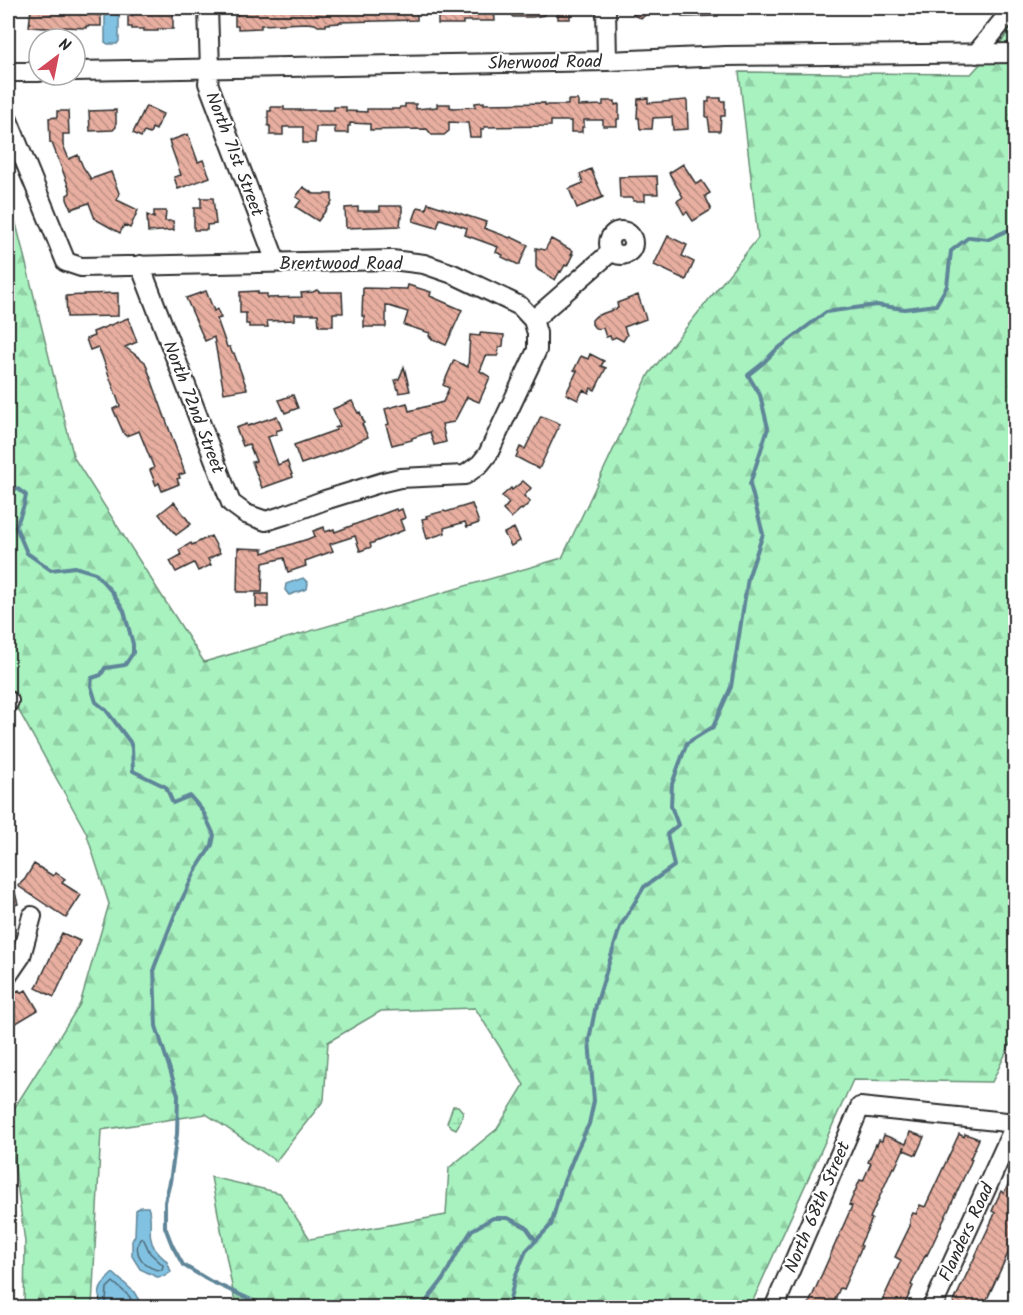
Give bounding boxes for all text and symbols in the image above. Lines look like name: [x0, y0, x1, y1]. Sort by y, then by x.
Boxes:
north arrow: [27, 27, 87, 87]
text: N: [53, 32, 75, 59]
street label: Sherwood Road: [488, 48, 603, 79]
street label: North 71st Street: [196, 88, 271, 222]
street label: Brentwood Road: [280, 250, 403, 279]
street label: North 72nd Street: [154, 337, 232, 479]
street label: North 68th Street: [778, 1136, 860, 1278]
street label: Flanders Road: [932, 1178, 1003, 1287]

